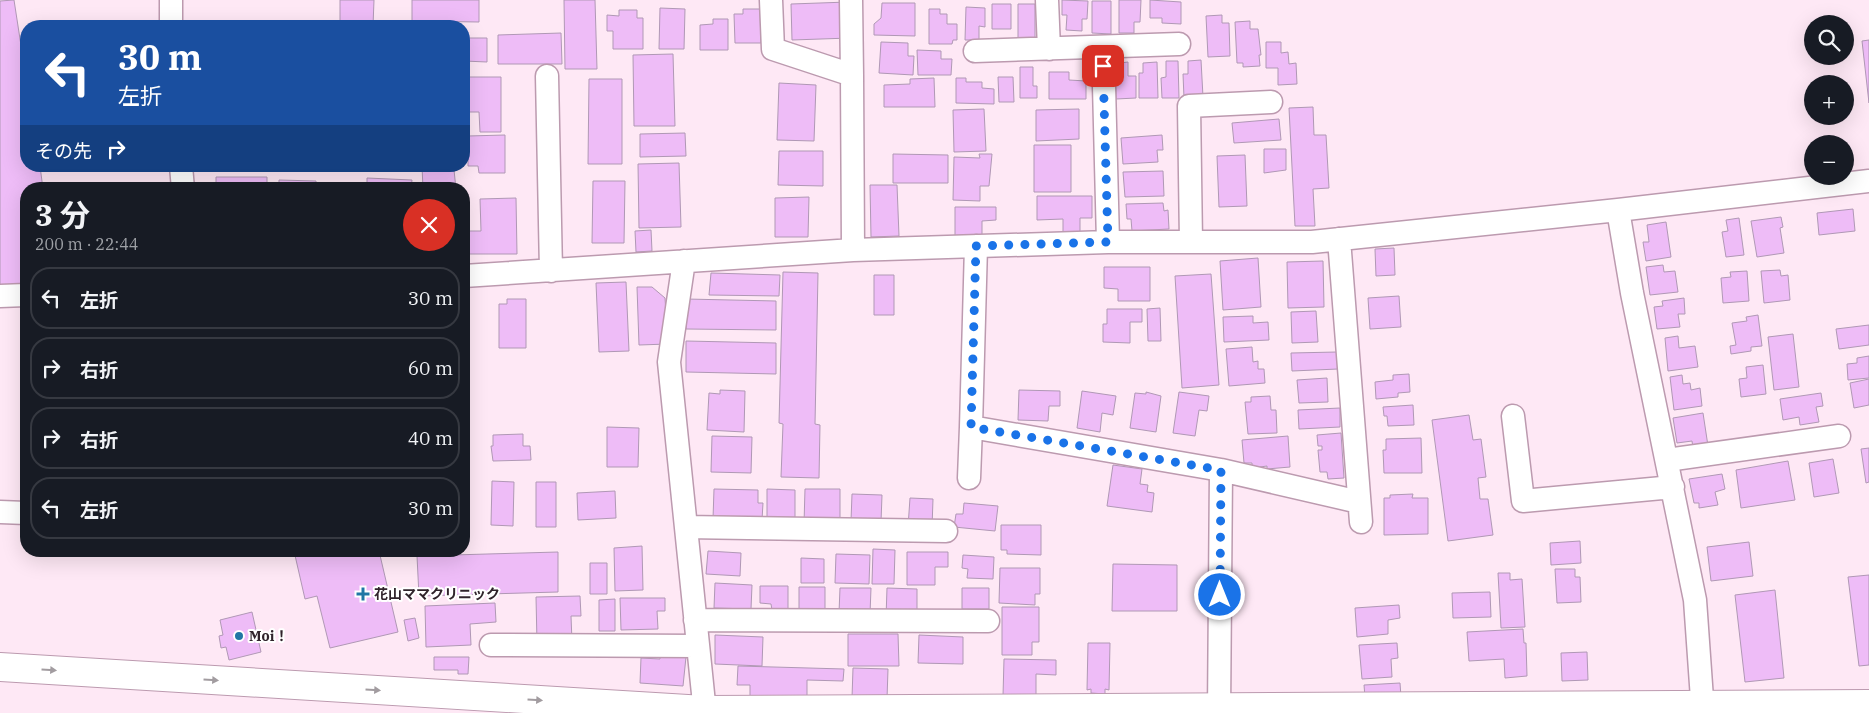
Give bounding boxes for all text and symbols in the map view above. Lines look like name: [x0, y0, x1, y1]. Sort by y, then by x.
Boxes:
map controls: [1804, 15, 1854, 185]
button: search: [1804, 15, 1854, 65]
text: 30 m: [118, 34, 202, 80]
icon: left: [35, 40, 100, 105]
pin: [1082, 45, 1124, 87]
icon: arrive: [1089, 52, 1117, 80]
button: +: [1804, 75, 1854, 125]
text: 左折: [118, 81, 162, 110]
icon: right: [102, 135, 130, 163]
button: −: [1804, 135, 1854, 185]
text: その先: [35, 139, 92, 163]
text: 3 分: [35, 195, 90, 234]
button: close: [403, 199, 455, 251]
text: 200 m · 22:44: [35, 234, 138, 254]
icon: left: [37, 284, 65, 312]
text: 30 m: [408, 286, 453, 310]
text: 左折: [80, 288, 118, 312]
icon: right: [37, 354, 65, 382]
text: 60 m: [408, 356, 453, 380]
text: 右折: [80, 358, 118, 382]
icon: right: [37, 424, 65, 452]
text: 40 m: [408, 426, 453, 450]
text: 右折: [80, 428, 118, 452]
icon: left: [37, 494, 65, 522]
text: 30 m: [408, 496, 453, 520]
text: 左折: [80, 498, 118, 522]
position arrow: [1193, 568, 1245, 620]
place label: 花山ママクリニック: [374, 585, 500, 603]
marker: 花山ママクリニック: [356, 587, 370, 601]
place label: Moi！: [249, 627, 288, 645]
marker: Moi！: [233, 630, 245, 642]
one-way arrow: [41, 666, 57, 674]
one-way arrow: [203, 676, 219, 684]
one-way arrow: [365, 686, 381, 694]
one-way arrow: [527, 696, 543, 704]

